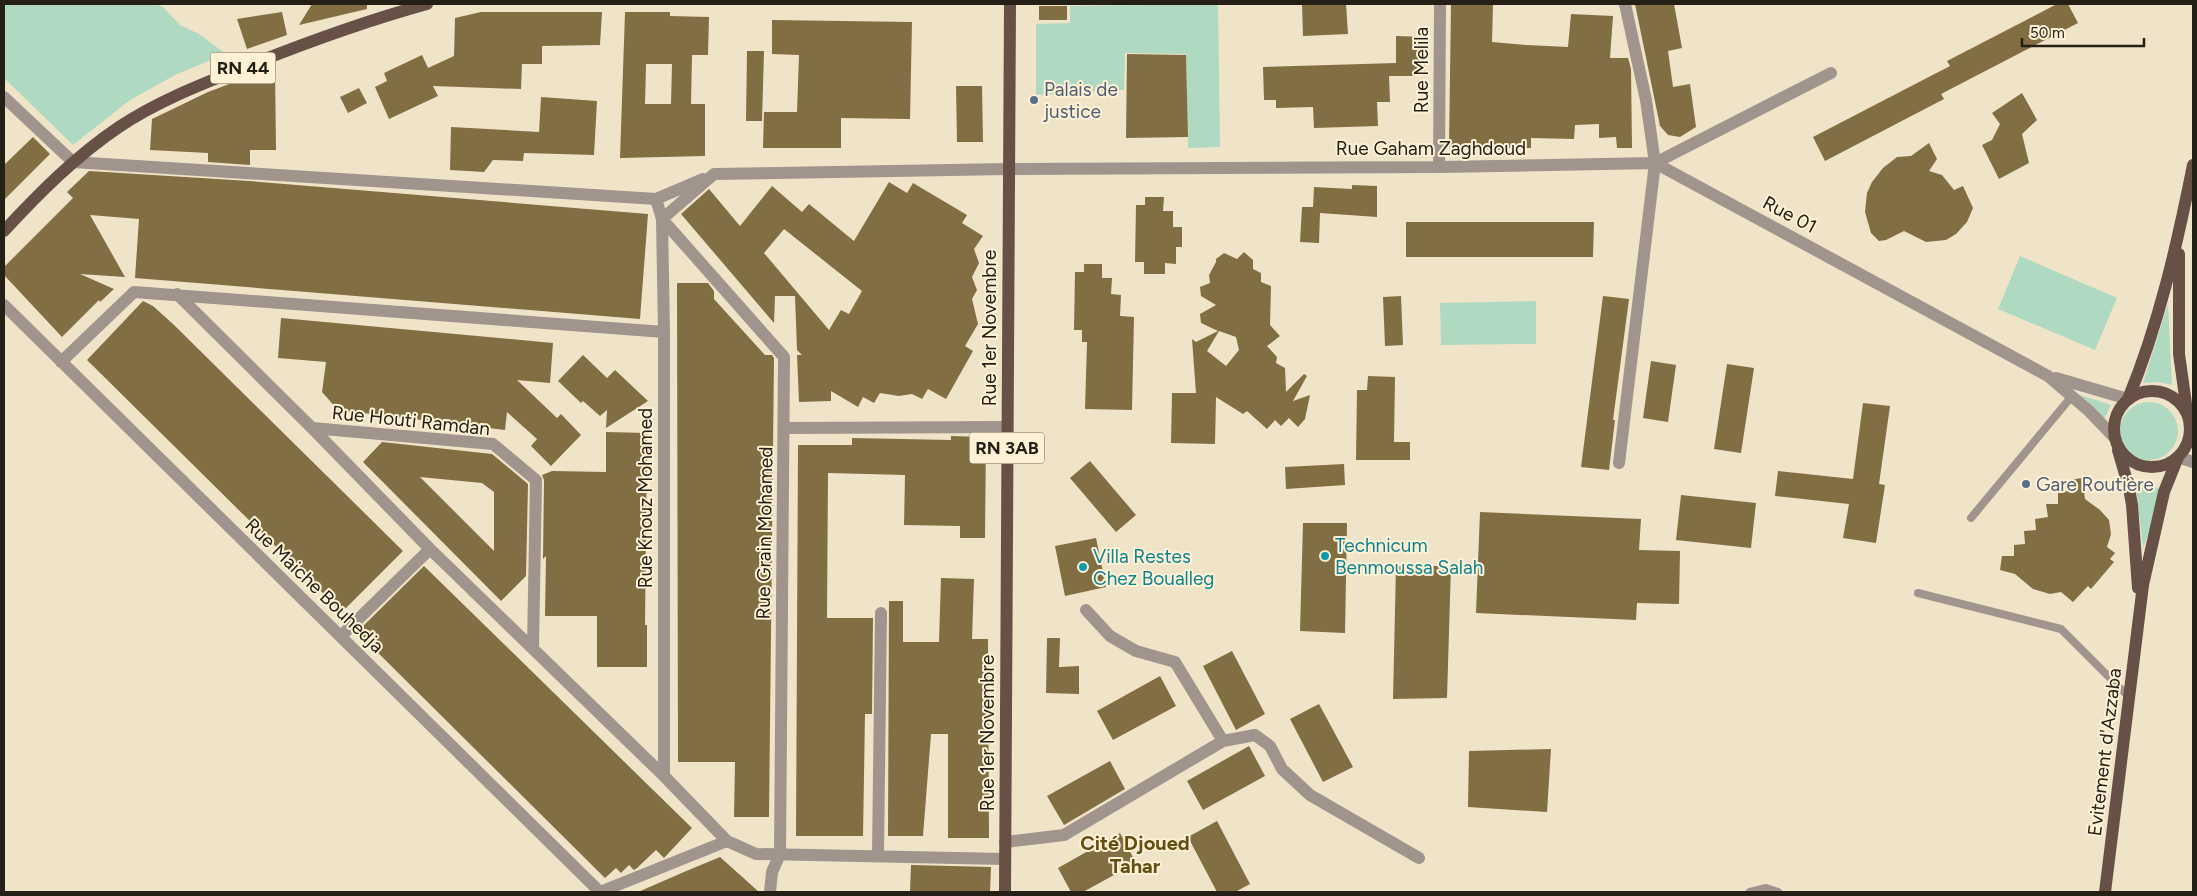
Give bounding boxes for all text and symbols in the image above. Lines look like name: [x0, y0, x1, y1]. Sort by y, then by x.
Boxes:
scale bar: [2022, 15, 2144, 47]
text: 50 m: [2030, 24, 2065, 42]
street label: Rue Melila: [1410, 27, 1433, 113]
road number: RN 44: [210, 52, 276, 84]
place label: Palais de justice: [1043, 78, 1118, 123]
marker: Palais de justice: [1028, 94, 1040, 106]
street label: Rue Gaham Zaghdoud: [1336, 137, 1526, 160]
street label: Rue 01: [1759, 191, 1821, 238]
street label: Rue 1er Novembre: [978, 250, 1001, 406]
street label: Rue Houti Ramdan: [331, 401, 491, 440]
street label: Rue Knouz Mohamed: [634, 408, 657, 588]
road number: RN 3AB: [970, 432, 1044, 463]
street label: Rue Grain Mohamed: [751, 446, 778, 620]
place label: Gare Routière: [2036, 473, 2154, 496]
marker: Gare Routière: [2020, 478, 2032, 490]
street label: Rue Maiche Bouhedja: [241, 513, 389, 657]
place label: Technicum Benmoussa Salah: [1335, 534, 1483, 579]
place label: Villa Restes Chez Boualleg: [1093, 545, 1215, 590]
marker: Technicum Benmoussa Salah: [1319, 550, 1331, 562]
marker: Villa Restes Chez Boualleg: [1077, 561, 1089, 573]
street label: Rue 1er Novembre: [976, 655, 999, 811]
street label: Evitement d'Azzaba: [2083, 667, 2126, 837]
district label: Cité Djoued Tahar: [1080, 831, 1190, 878]

